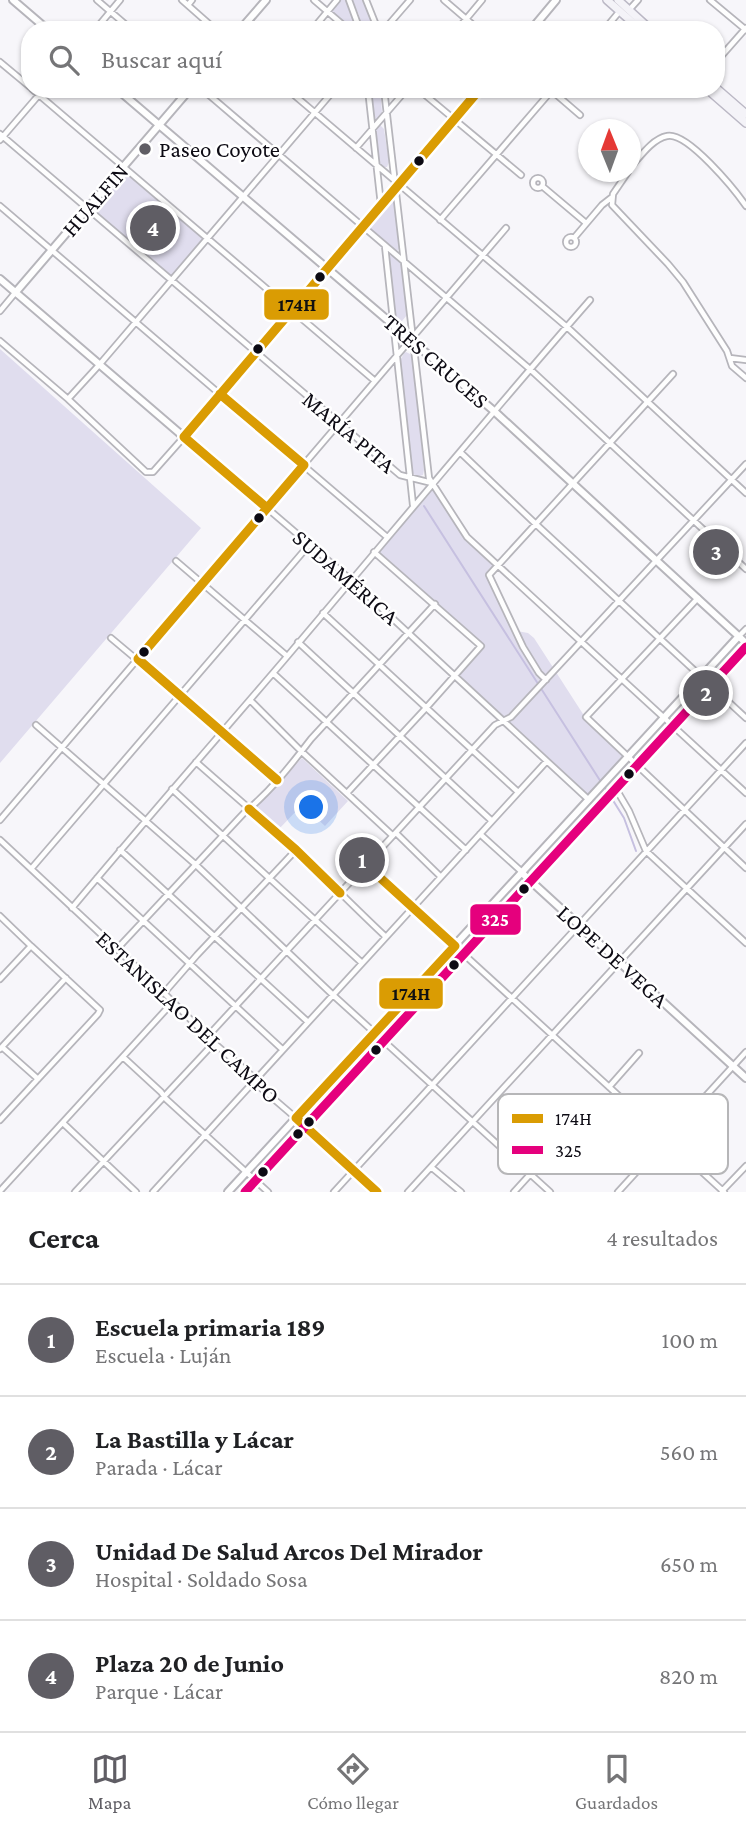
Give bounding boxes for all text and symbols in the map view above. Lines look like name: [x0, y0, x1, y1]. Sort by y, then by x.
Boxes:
search box: [21, 21, 725, 98]
icon: search: [45, 41, 83, 79]
text: Buscar aquí: [101, 45, 222, 74]
north arrow: [578, 119, 641, 182]
place label: Paseo Coyote: [159, 136, 280, 162]
marker: Paseo Coyote: [137, 141, 153, 157]
unlabelled marker: [412, 154, 426, 168]
street label: HUALFIN: [56, 158, 134, 242]
pin: 4: [130, 202, 176, 254]
unlabelled marker: [313, 270, 327, 284]
line badge: 174H: [263, 288, 330, 321]
text: 174H: [278, 294, 316, 315]
street label: TRES CRUCES: [378, 308, 494, 414]
unlabelled marker: [251, 342, 265, 356]
street label: MARÍA PITA: [298, 386, 401, 479]
unlabelled marker: [252, 511, 266, 525]
street label: SUDAMÉRICA: [288, 524, 405, 631]
pin: 3: [693, 526, 739, 578]
unlabelled marker: [137, 645, 151, 659]
pin: 2: [683, 667, 729, 719]
unlabelled marker: [622, 767, 636, 781]
your location: [294, 790, 328, 824]
pin: 1: [339, 834, 385, 886]
unlabelled marker: [517, 882, 531, 896]
street label: LOPE DE VEGA: [552, 899, 675, 1013]
line badge: 325: [469, 903, 522, 936]
text: 325: [481, 909, 509, 930]
street label: ESTANISLAO DEL CAMPO: [91, 925, 285, 1109]
unlabelled marker: [447, 958, 461, 972]
line badge: 174H: [378, 977, 444, 1010]
text: 174H: [392, 983, 430, 1004]
unlabelled marker: [369, 1043, 383, 1057]
legend: [498, 1094, 728, 1174]
text: 174H: [555, 1108, 592, 1129]
unlabelled marker: [302, 1115, 316, 1129]
unlabelled marker: [291, 1127, 305, 1141]
text: 325: [555, 1140, 582, 1161]
unlabelled marker: [256, 1165, 270, 1179]
text: Cerca: [28, 1221, 99, 1254]
text: 4 resultados: [606, 1225, 718, 1251]
text: Escuela primaria 189: [95, 1313, 325, 1342]
text: 1: [47, 1327, 55, 1353]
text: 100 m: [662, 1327, 718, 1353]
text: Escuela · Luján: [95, 1342, 231, 1368]
text: La Bastilla y Lácar: [95, 1425, 294, 1454]
text: 2: [45, 1439, 57, 1465]
text: 560 m: [660, 1439, 718, 1465]
text: Parada · Lácar: [95, 1454, 223, 1480]
text: Unidad De Salud Arcos Del Mirador: [95, 1537, 483, 1566]
text: 3: [45, 1551, 57, 1577]
text: 650 m: [660, 1551, 718, 1577]
text: Hospital · Soldado Sosa: [95, 1566, 308, 1592]
text: Plaza 20 de Junio: [95, 1649, 284, 1678]
text: 4: [45, 1663, 57, 1689]
text: 820 m: [659, 1663, 718, 1689]
text: Parque · Lácar: [95, 1678, 223, 1704]
tab: Mapa: [88, 1750, 131, 1813]
tab: Cómo llegar: [307, 1750, 399, 1813]
tab: Guardados: [575, 1750, 658, 1813]

